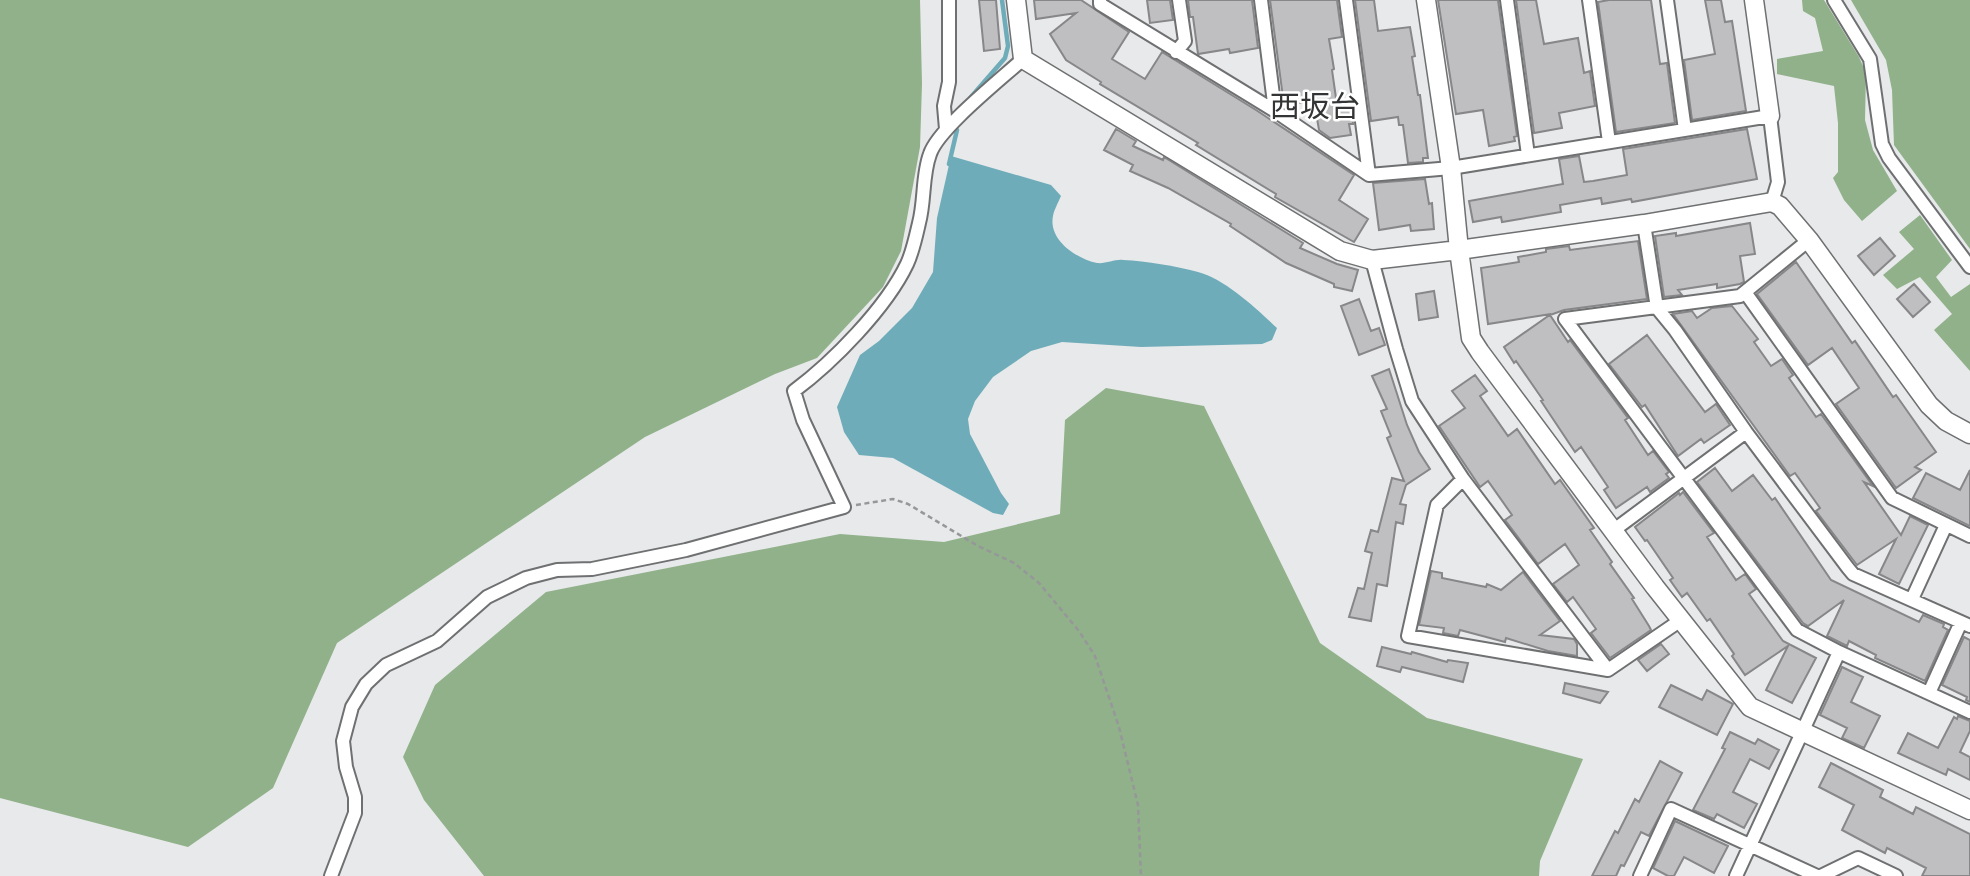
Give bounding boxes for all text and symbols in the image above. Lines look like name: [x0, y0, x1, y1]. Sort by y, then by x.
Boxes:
district label: 西坂台: [1270, 83, 1360, 129]

